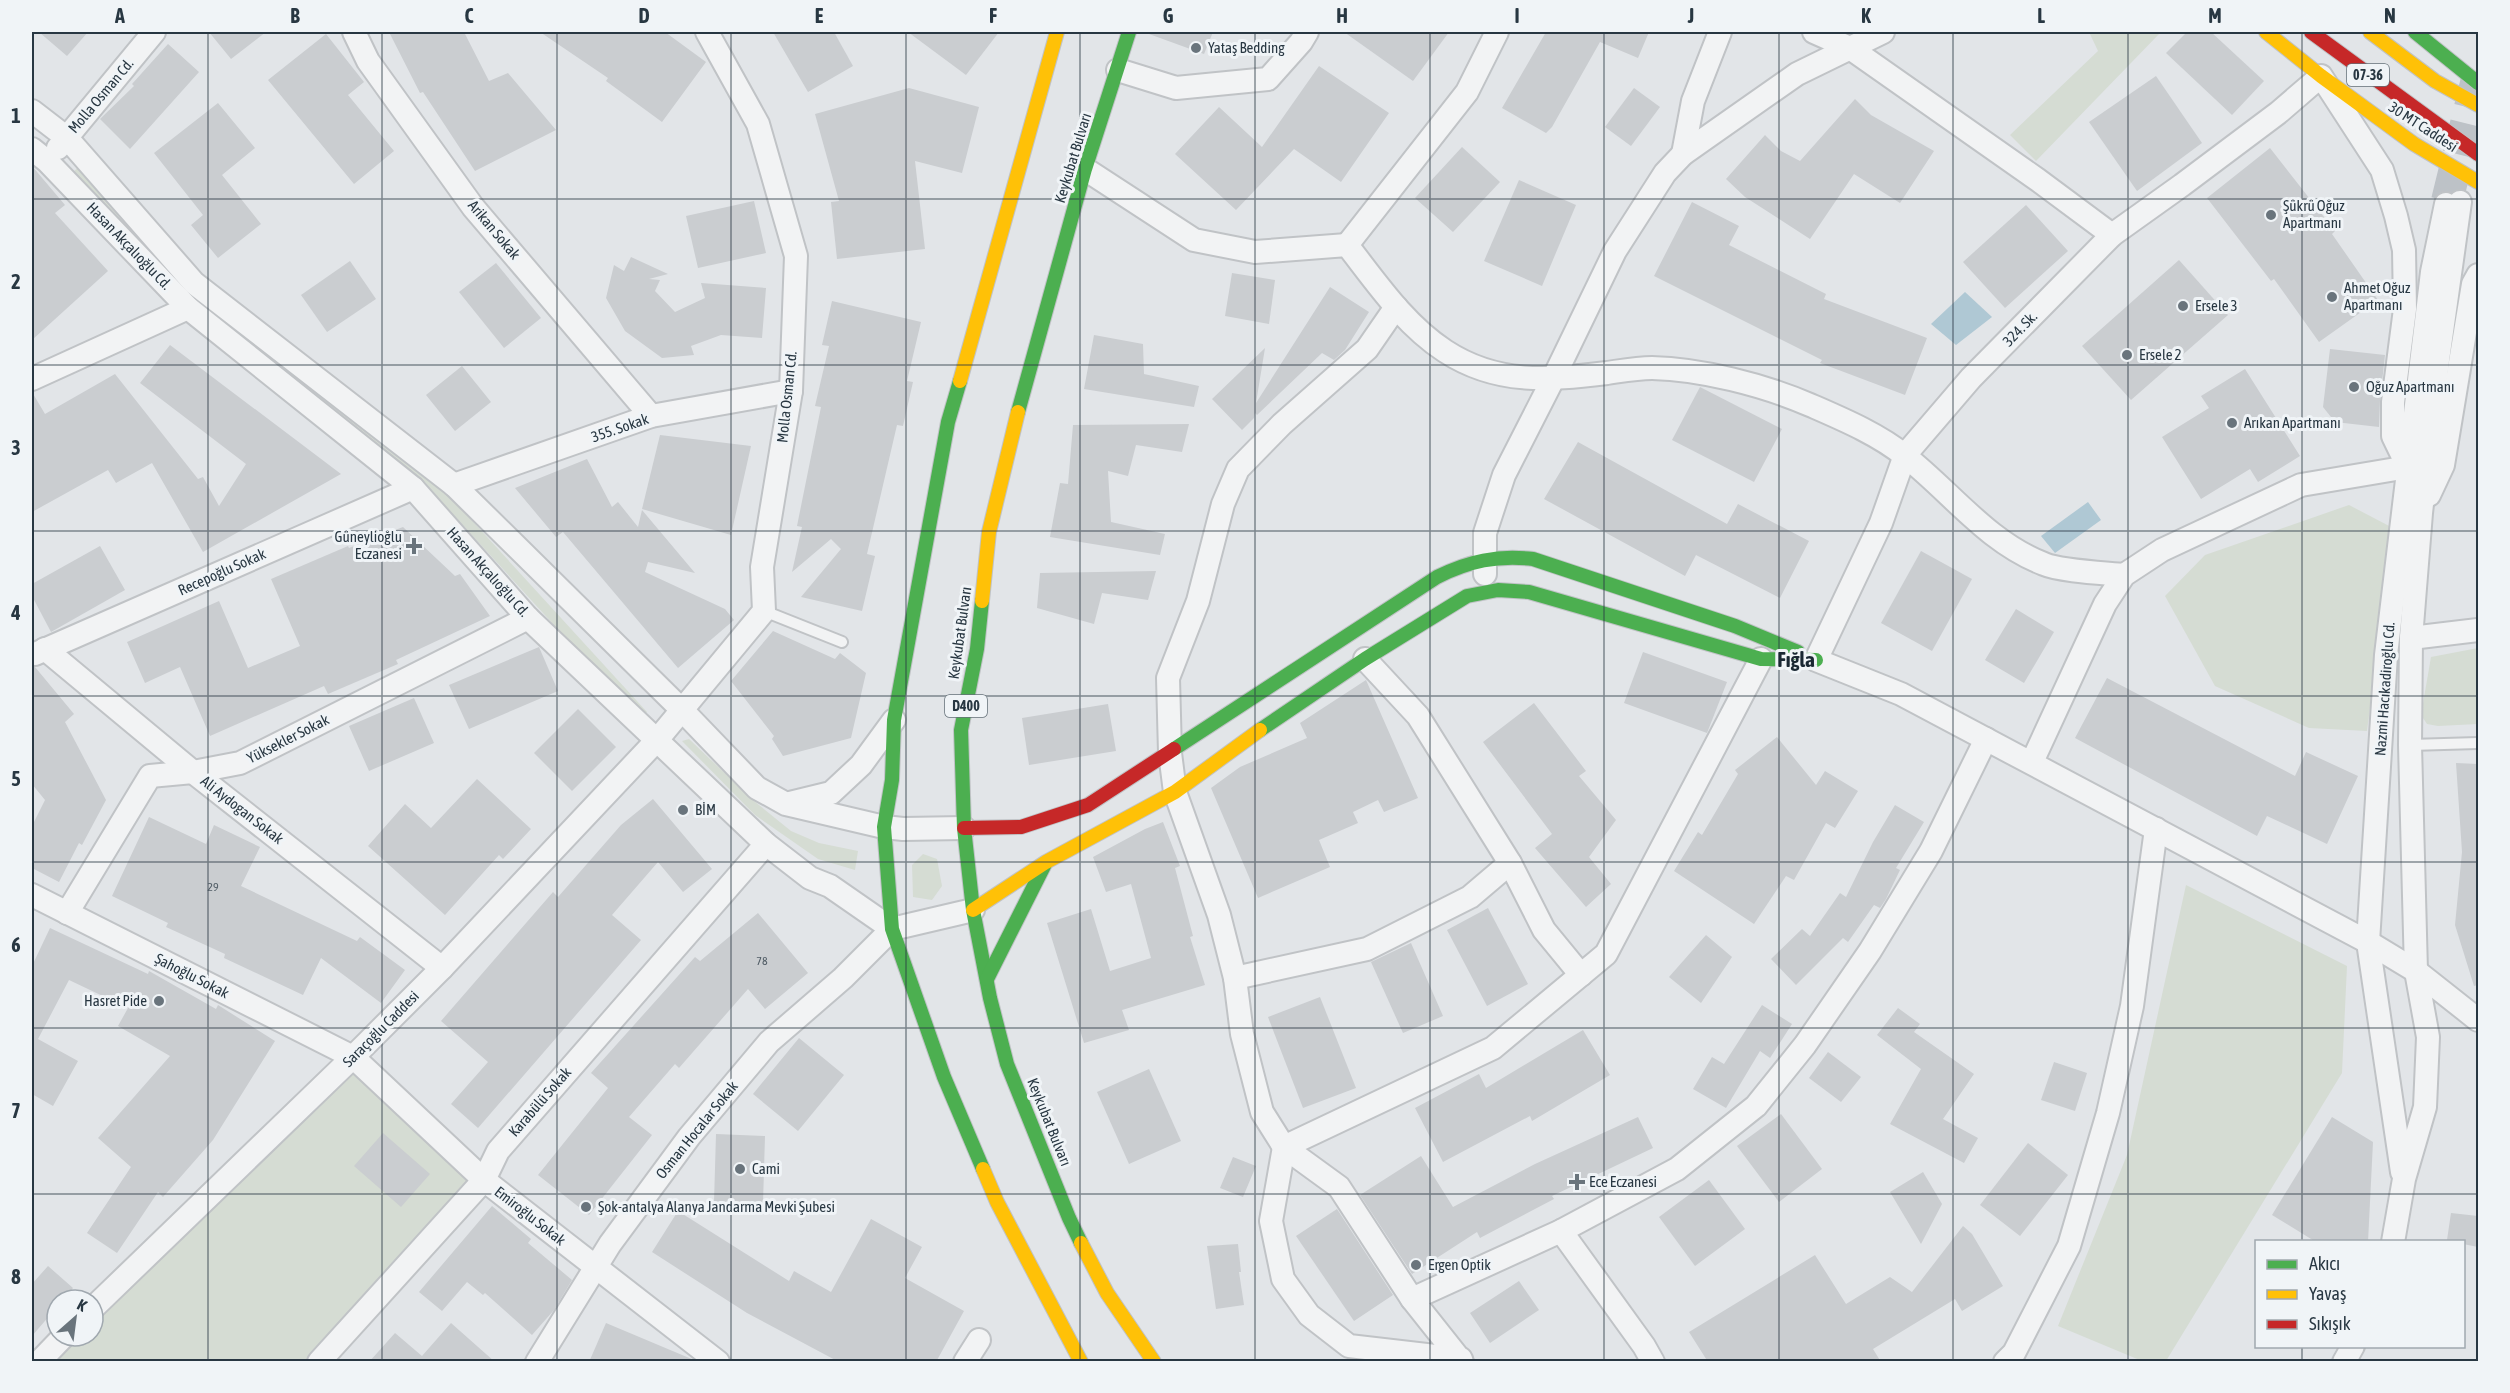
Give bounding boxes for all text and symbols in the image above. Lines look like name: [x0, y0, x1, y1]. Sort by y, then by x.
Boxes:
text: A: [114, 4, 125, 27]
text: B: [290, 4, 300, 27]
text: C: [465, 4, 474, 27]
text: D: [638, 4, 650, 27]
text: E: [815, 4, 824, 27]
text: F: [989, 4, 997, 27]
text: G: [1163, 4, 1174, 27]
text: H: [1336, 4, 1348, 27]
text: I: [1514, 4, 1520, 27]
text: J: [1687, 4, 1694, 27]
text: K: [1861, 4, 1871, 27]
text: L: [2037, 4, 2045, 27]
text: M: [2208, 4, 2222, 27]
text: N: [2384, 4, 2396, 27]
place label: Yataş Bedding: [1208, 39, 1285, 56]
marker: Yataş Bedding: [1189, 41, 1203, 55]
street label: Molla Osman Cd.: [65, 55, 137, 136]
road number: 07-36: [2347, 64, 2389, 86]
street label: 30 MT Caddesi: [2386, 98, 2461, 155]
text: 1: [11, 104, 21, 127]
street label: Keykubat Bulvarı: [1051, 111, 1094, 205]
street label: Arikan Sokak: [465, 197, 524, 263]
place label: Şükrü Oğuz Apartmanı: [2283, 197, 2345, 231]
street label: Hasan Akçalıoğlu Cd.: [84, 199, 175, 293]
marker: Şükrü Oğuz Apartmanı: [2264, 208, 2278, 222]
text: 2: [11, 270, 21, 293]
place label: Ahmet Oğuz Apartmanı: [2344, 279, 2411, 313]
marker: Ahmet Oğuz Apartmanı: [2325, 290, 2339, 304]
place label: Ersele 3: [2195, 297, 2238, 314]
marker: Ersele 3: [2176, 299, 2190, 313]
street label: 324. Sk.: [1999, 308, 2040, 349]
place label: Ersele 2: [2139, 346, 2182, 363]
marker: Ersele 2: [2120, 348, 2134, 362]
street label: Molla Osman Cd.: [773, 350, 800, 443]
place label: Oğuz Apartmanı: [2366, 378, 2454, 395]
marker: Oğuz Apartmanı: [2347, 380, 2361, 394]
street label: 355. Sokak: [589, 410, 651, 445]
place label: Arıkan Apartmanı: [2244, 414, 2341, 431]
marker: Arıkan Apartmanı: [2225, 416, 2239, 430]
text: 3: [11, 436, 21, 459]
street label: Hasan Akçalıoğlu Cd.: [444, 524, 533, 620]
place label: Güneylioğlu Eczanesi: [335, 528, 402, 562]
marker: Güneylioğlu Eczanesi: [407, 539, 421, 553]
street label: Recepoğlu Sokak: [175, 544, 269, 598]
street label: Keykubat Bulvarı: [945, 586, 974, 680]
text: 4: [10, 601, 21, 624]
street label: Nazmi Hacıkadiroğlu Cd.: [2371, 621, 2398, 756]
district label: Fığla: [1777, 647, 1815, 671]
road number: D400: [945, 695, 987, 717]
street label: Yüksekler Sokak: [244, 710, 332, 767]
text: 5: [11, 767, 21, 790]
street label: Ali Aydogan Sokak: [198, 772, 287, 847]
place label: BİM: [695, 801, 716, 818]
marker: BİM: [676, 803, 690, 817]
house number: 29: [207, 880, 219, 894]
text: 6: [11, 933, 21, 956]
street label: Şahoğlu Sokak: [152, 950, 232, 1002]
house number: 78: [756, 954, 768, 968]
street label: Saraçoğlu Caddesi: [339, 987, 422, 1070]
place label: Hasret Pide: [84, 992, 147, 1009]
marker: Hasret Pide: [152, 994, 166, 1008]
street label: Karabülü Sokak: [505, 1063, 575, 1140]
street label: Keykubat Bulvarı: [1024, 1075, 1075, 1168]
street label: Osman Hocalar Sokak: [652, 1077, 741, 1182]
text: 7: [11, 1099, 21, 1122]
place label: Cami: [752, 1160, 780, 1177]
marker: Cami: [733, 1162, 747, 1176]
place label: Ece Eczanesi: [1589, 1173, 1657, 1190]
marker: Ece Eczanesi: [1570, 1175, 1584, 1189]
street label: Emiroğlu Sokak: [491, 1183, 569, 1249]
place label: Şok-antalya Alanya Jandarma Mevki Şubesi: [598, 1198, 835, 1215]
marker: Şok-antalya Alanya Jandarma Mevki Şubesi: [579, 1200, 593, 1214]
legend: [2255, 1240, 2465, 1348]
text: Akıcı: [2309, 1253, 2340, 1274]
place label: Ergen Optik: [1428, 1256, 1491, 1273]
marker: Ergen Optik: [1409, 1258, 1423, 1272]
text: 8: [11, 1265, 21, 1288]
text: Yavaş: [2309, 1283, 2346, 1304]
north arrow: [45, 1288, 105, 1348]
text: K: [74, 1295, 90, 1315]
text: Sıkışık: [2309, 1313, 2351, 1334]

